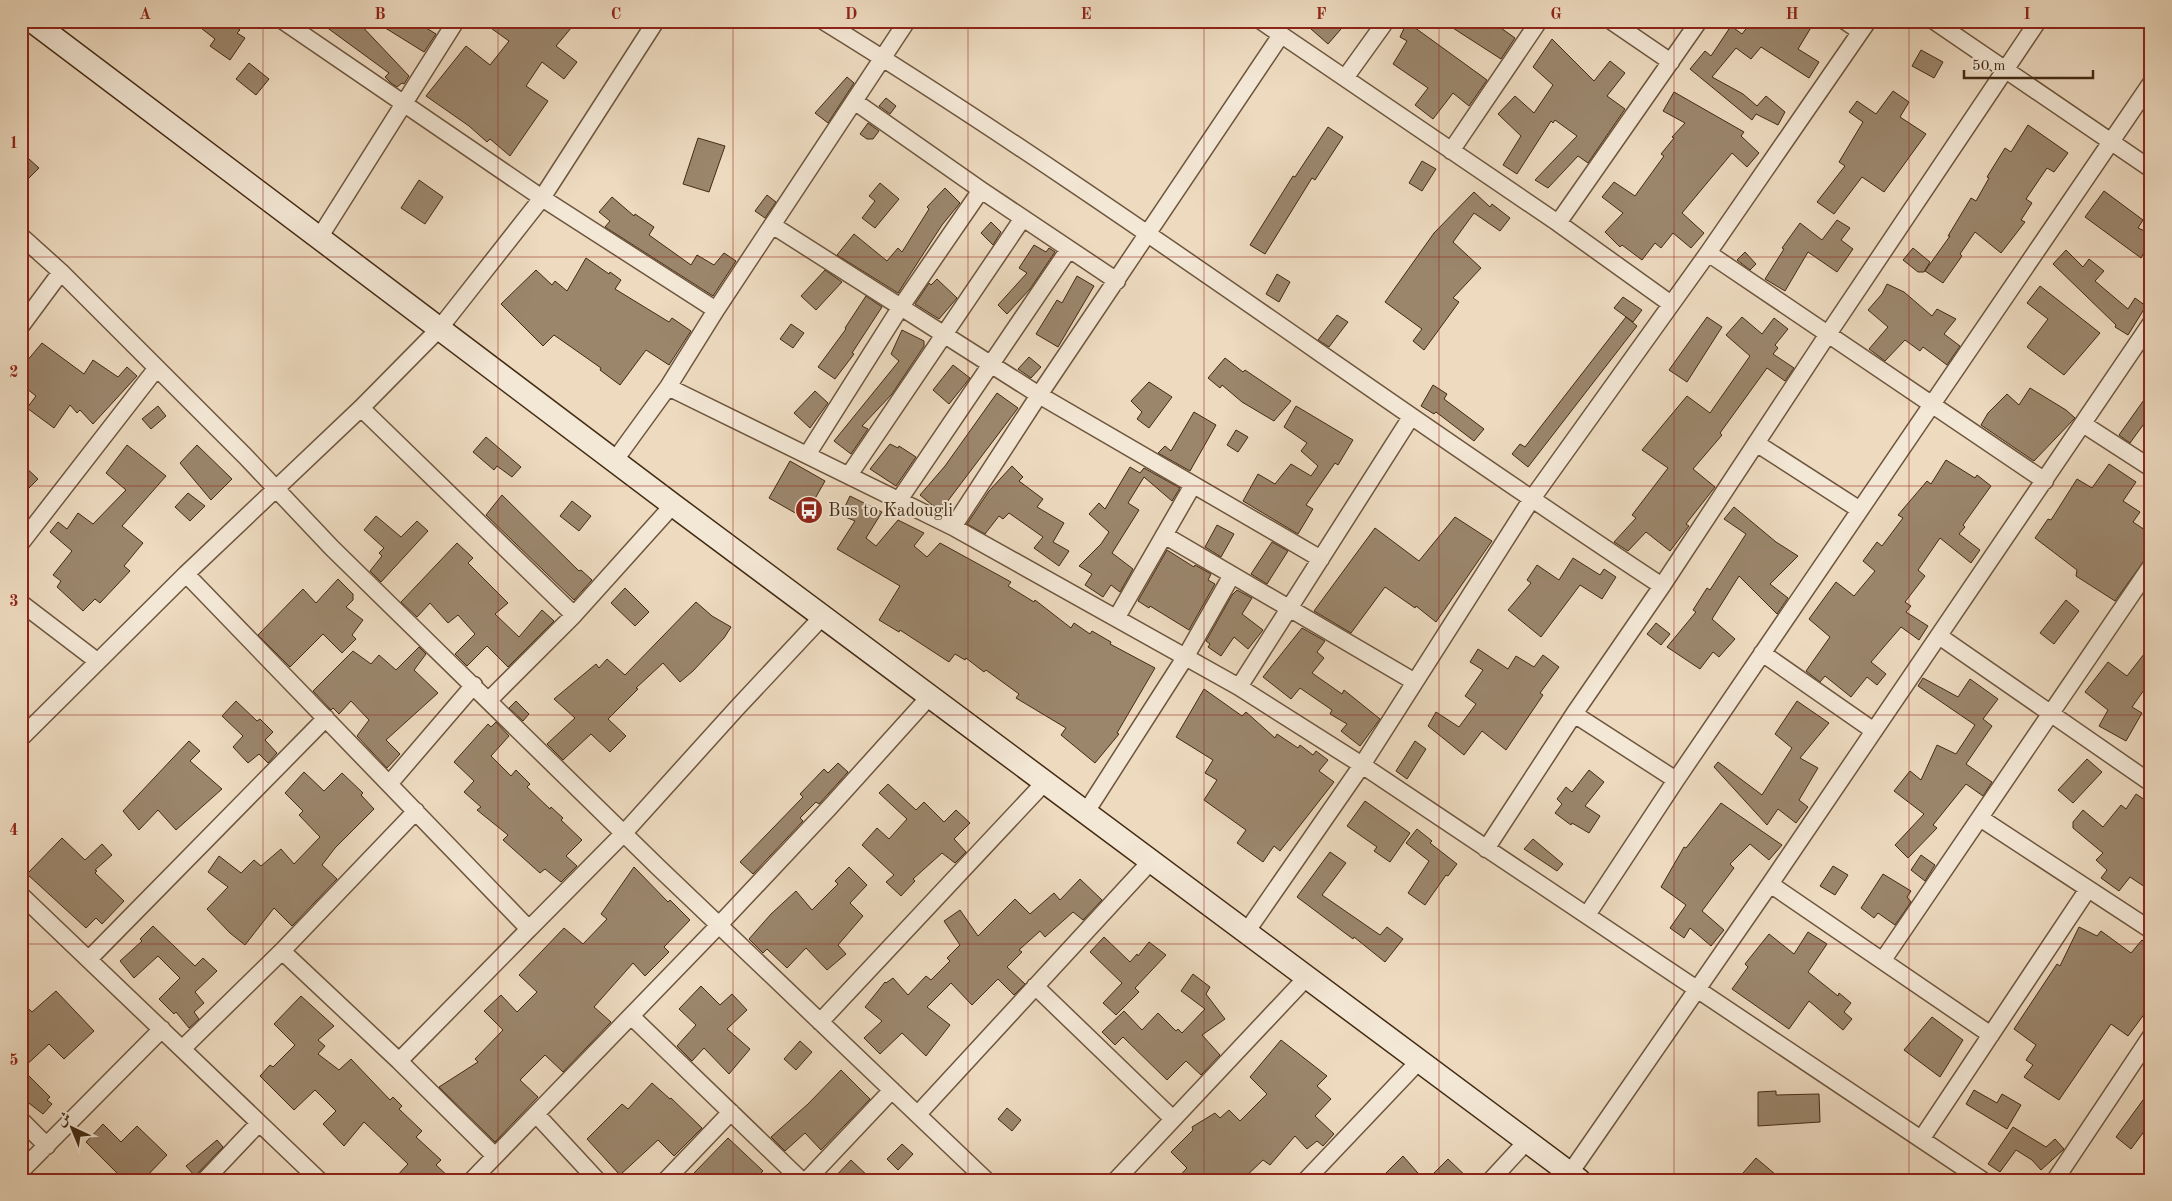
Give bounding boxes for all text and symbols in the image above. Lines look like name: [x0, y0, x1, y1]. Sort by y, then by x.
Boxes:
text: A: [139, 7, 151, 23]
text: B: [374, 7, 386, 23]
text: C: [611, 7, 621, 23]
text: D: [845, 7, 857, 23]
text: E: [1080, 7, 1092, 23]
text: F: [1316, 7, 1327, 23]
text: G: [1550, 7, 1562, 23]
text: H: [1785, 7, 1799, 23]
text: I: [2023, 7, 2031, 23]
scale bar: [1964, 48, 2093, 80]
text: 50 m: [1972, 59, 2006, 74]
text: 1: [9, 136, 19, 152]
text: 2: [9, 365, 19, 381]
bus stop icon: Bus to Kadougli: [794, 495, 824, 525]
place label: Bus to Kadougli: [828, 502, 953, 520]
text: 3: [9, 594, 19, 610]
text: 4: [9, 823, 19, 839]
text: 5: [9, 1053, 19, 1069]
north arrow: [48, 1104, 98, 1154]
text: ش: [54, 1109, 74, 1129]

